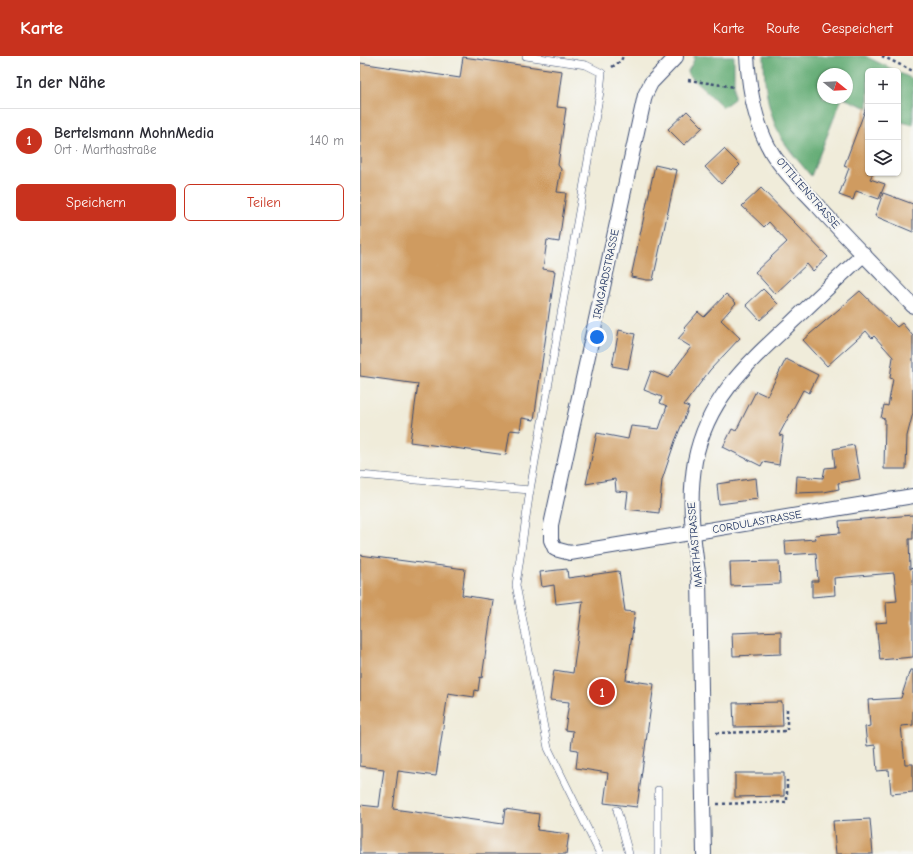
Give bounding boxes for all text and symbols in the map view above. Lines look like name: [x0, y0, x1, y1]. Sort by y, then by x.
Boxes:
text: Karte: [20, 17, 63, 39]
text: Karte: [713, 20, 744, 37]
text: Route: [766, 20, 800, 37]
text: Gespeichert: [822, 20, 893, 37]
north arrow: [817, 68, 853, 104]
map controls: [865, 68, 901, 176]
button: +: [865, 68, 901, 104]
text: In der Nähe: [16, 73, 105, 92]
button: −: [865, 104, 901, 140]
text: Bertelsmann MohnMedia: [54, 124, 214, 142]
text: 1: [26, 133, 32, 148]
text: 140 m: [310, 133, 344, 148]
button: layers: [865, 140, 901, 176]
text: Ort · Marthastraße: [54, 142, 156, 157]
street label: OTTILIENSTRASSE: [774, 155, 843, 231]
button: Speichern: [16, 184, 176, 221]
button: Teilen: [184, 184, 344, 221]
street label: IRMGARDSTRASSE: [590, 228, 622, 320]
your location: [587, 327, 607, 347]
street label: MARTHASTRASSE: [685, 501, 705, 588]
street label: CORDULASTRASSE: [711, 508, 803, 536]
pin: 1: [589, 677, 615, 707]

